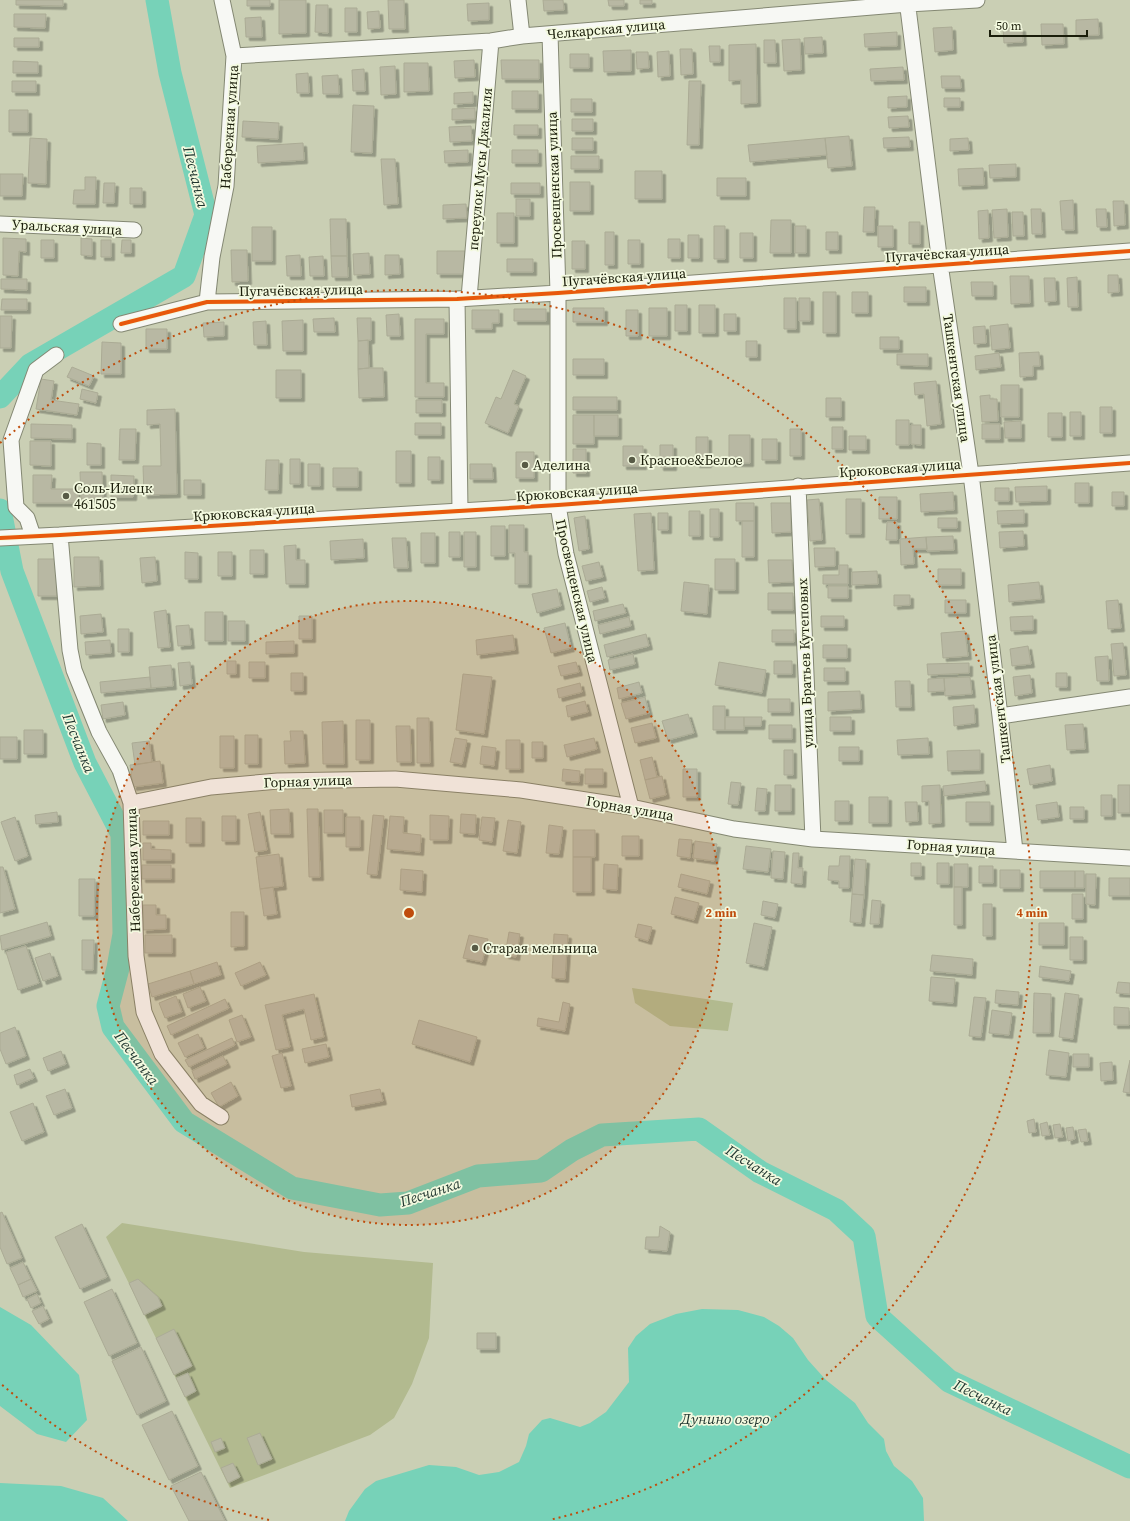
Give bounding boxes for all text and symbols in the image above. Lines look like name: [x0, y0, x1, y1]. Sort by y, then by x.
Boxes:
scale bar: [990, 12, 1087, 38]
street label: Челкарская улица: [546, 14, 667, 44]
text: 50 m: [996, 18, 1022, 34]
street label: Набережная улица: [215, 63, 243, 190]
street label: переулок Мусы Джалиля: [463, 87, 497, 251]
street label: Просвещенская улица: [541, 110, 567, 259]
water label: Песчанка: [178, 143, 214, 210]
street label: Уральская улица: [11, 214, 124, 240]
street label: Пугачёвская улица: [884, 239, 1010, 267]
street label: Пугачёвская улица: [561, 263, 687, 291]
street label: Пугачёвская улица: [239, 279, 364, 301]
street label: Ташкентская улица: [938, 313, 976, 444]
place label: Красное&Белое: [640, 450, 743, 470]
street label: Крюковская улица: [838, 454, 962, 482]
place label: Аделина: [533, 455, 591, 475]
marker: Красное&Белое: [627, 455, 637, 465]
marker: Аделина: [520, 460, 530, 470]
place label: Соль-Илецк 461505: [74, 478, 153, 514]
street label: Крюковская улица: [515, 478, 639, 506]
marker: Соль-Илецк 461505: [61, 491, 71, 501]
street label: Крюковская улица: [192, 498, 316, 526]
street label: Просвещенская улица: [551, 517, 603, 666]
street label: улица Братьев Кутеповых: [792, 577, 818, 748]
street label: Ташкентская улица: [980, 633, 1016, 764]
water label: Песчанка: [57, 709, 101, 776]
street label: Горная улица: [263, 769, 354, 793]
street label: Горная улица: [585, 790, 676, 826]
street label: Набережная улица: [121, 807, 145, 933]
street label: Горная улица: [906, 834, 997, 860]
text: 2 min: [705, 905, 737, 921]
text: 4 min: [1016, 905, 1048, 921]
centre of rings: [402, 906, 416, 920]
place label: Старая мельница: [483, 938, 598, 958]
marker: Старая мельница: [470, 943, 480, 953]
water label: Песчанка: [109, 1026, 164, 1089]
water label: Песчанка: [721, 1139, 786, 1191]
water label: Песчанка: [396, 1172, 463, 1212]
water label: Песчанка: [949, 1373, 1016, 1420]
water label: Дунино озеро: [680, 1408, 769, 1429]

